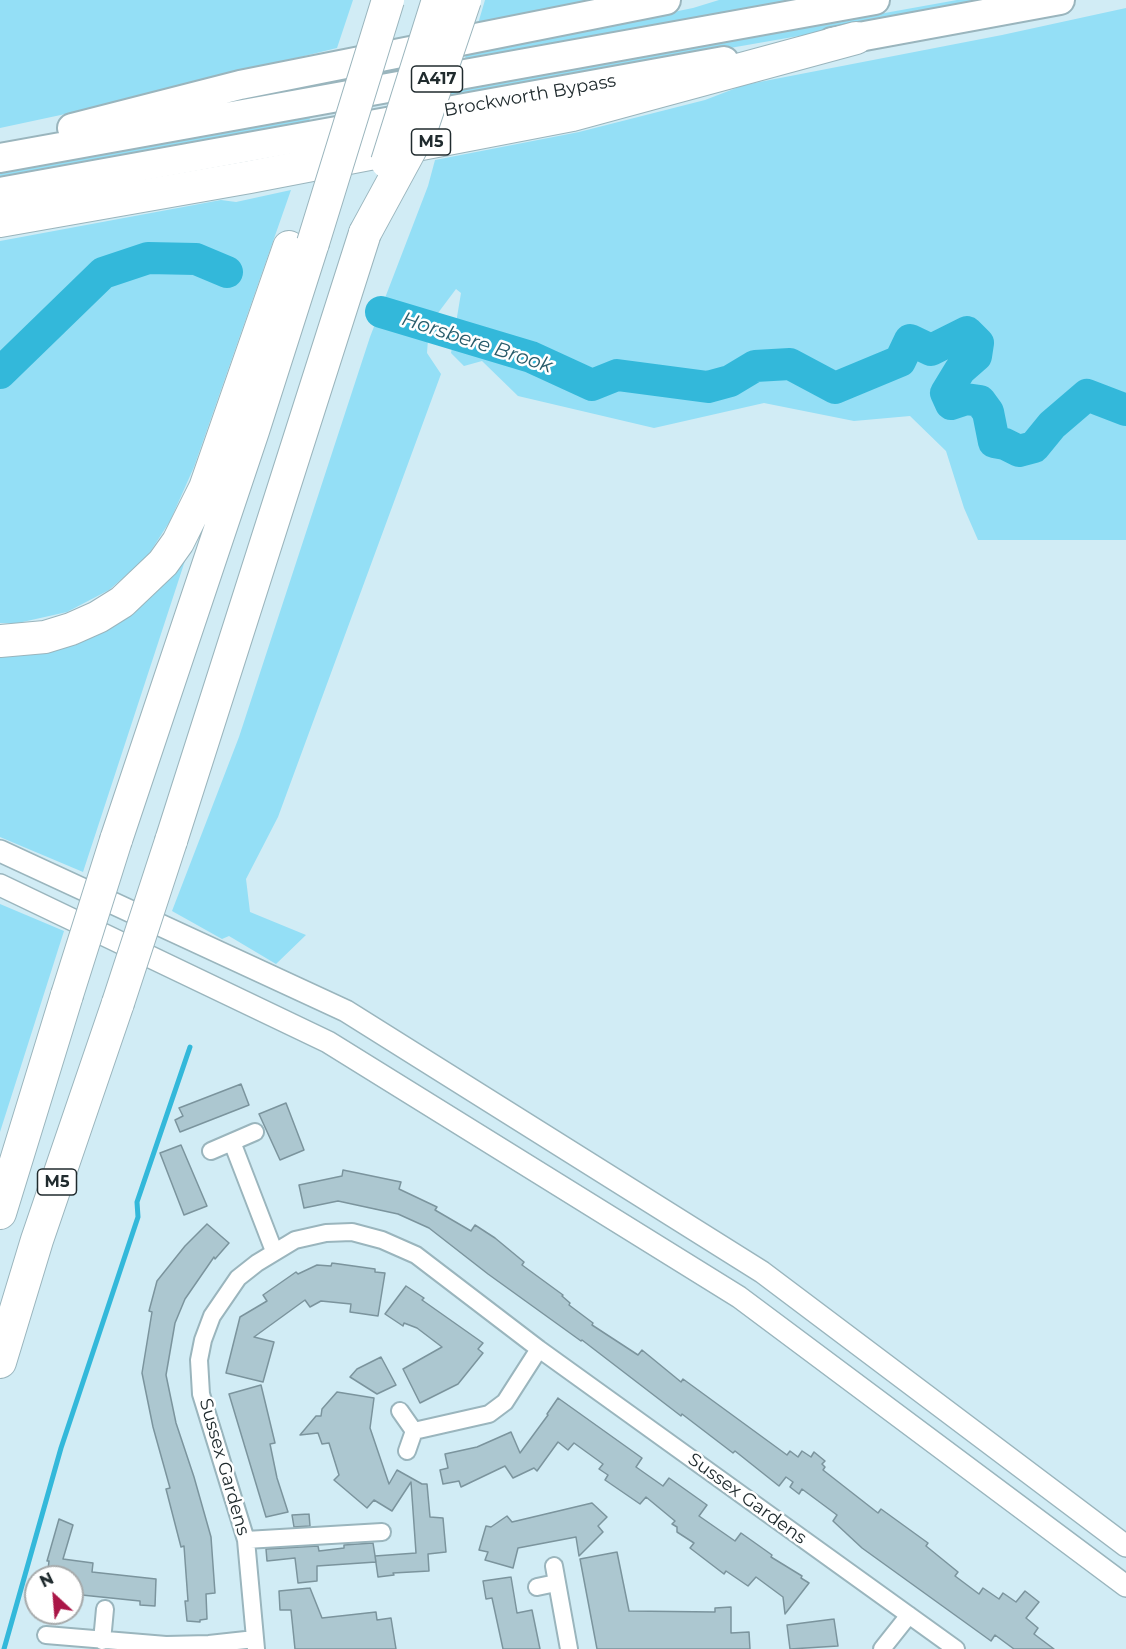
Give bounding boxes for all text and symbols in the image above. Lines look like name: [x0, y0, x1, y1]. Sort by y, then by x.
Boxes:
road number: A417: [412, 66, 462, 92]
street label: Brockworth Bypass: [442, 70, 618, 122]
road number: M5: [412, 129, 450, 155]
water label: Horsbere Brook: [399, 307, 555, 379]
road number: M5: [38, 1169, 76, 1195]
street label: Sussex Gardens: [194, 1396, 254, 1538]
street label: Sussex Gardens: [684, 1449, 810, 1549]
north arrow: [24, 1565, 84, 1625]
text: N: [37, 1569, 57, 1592]

